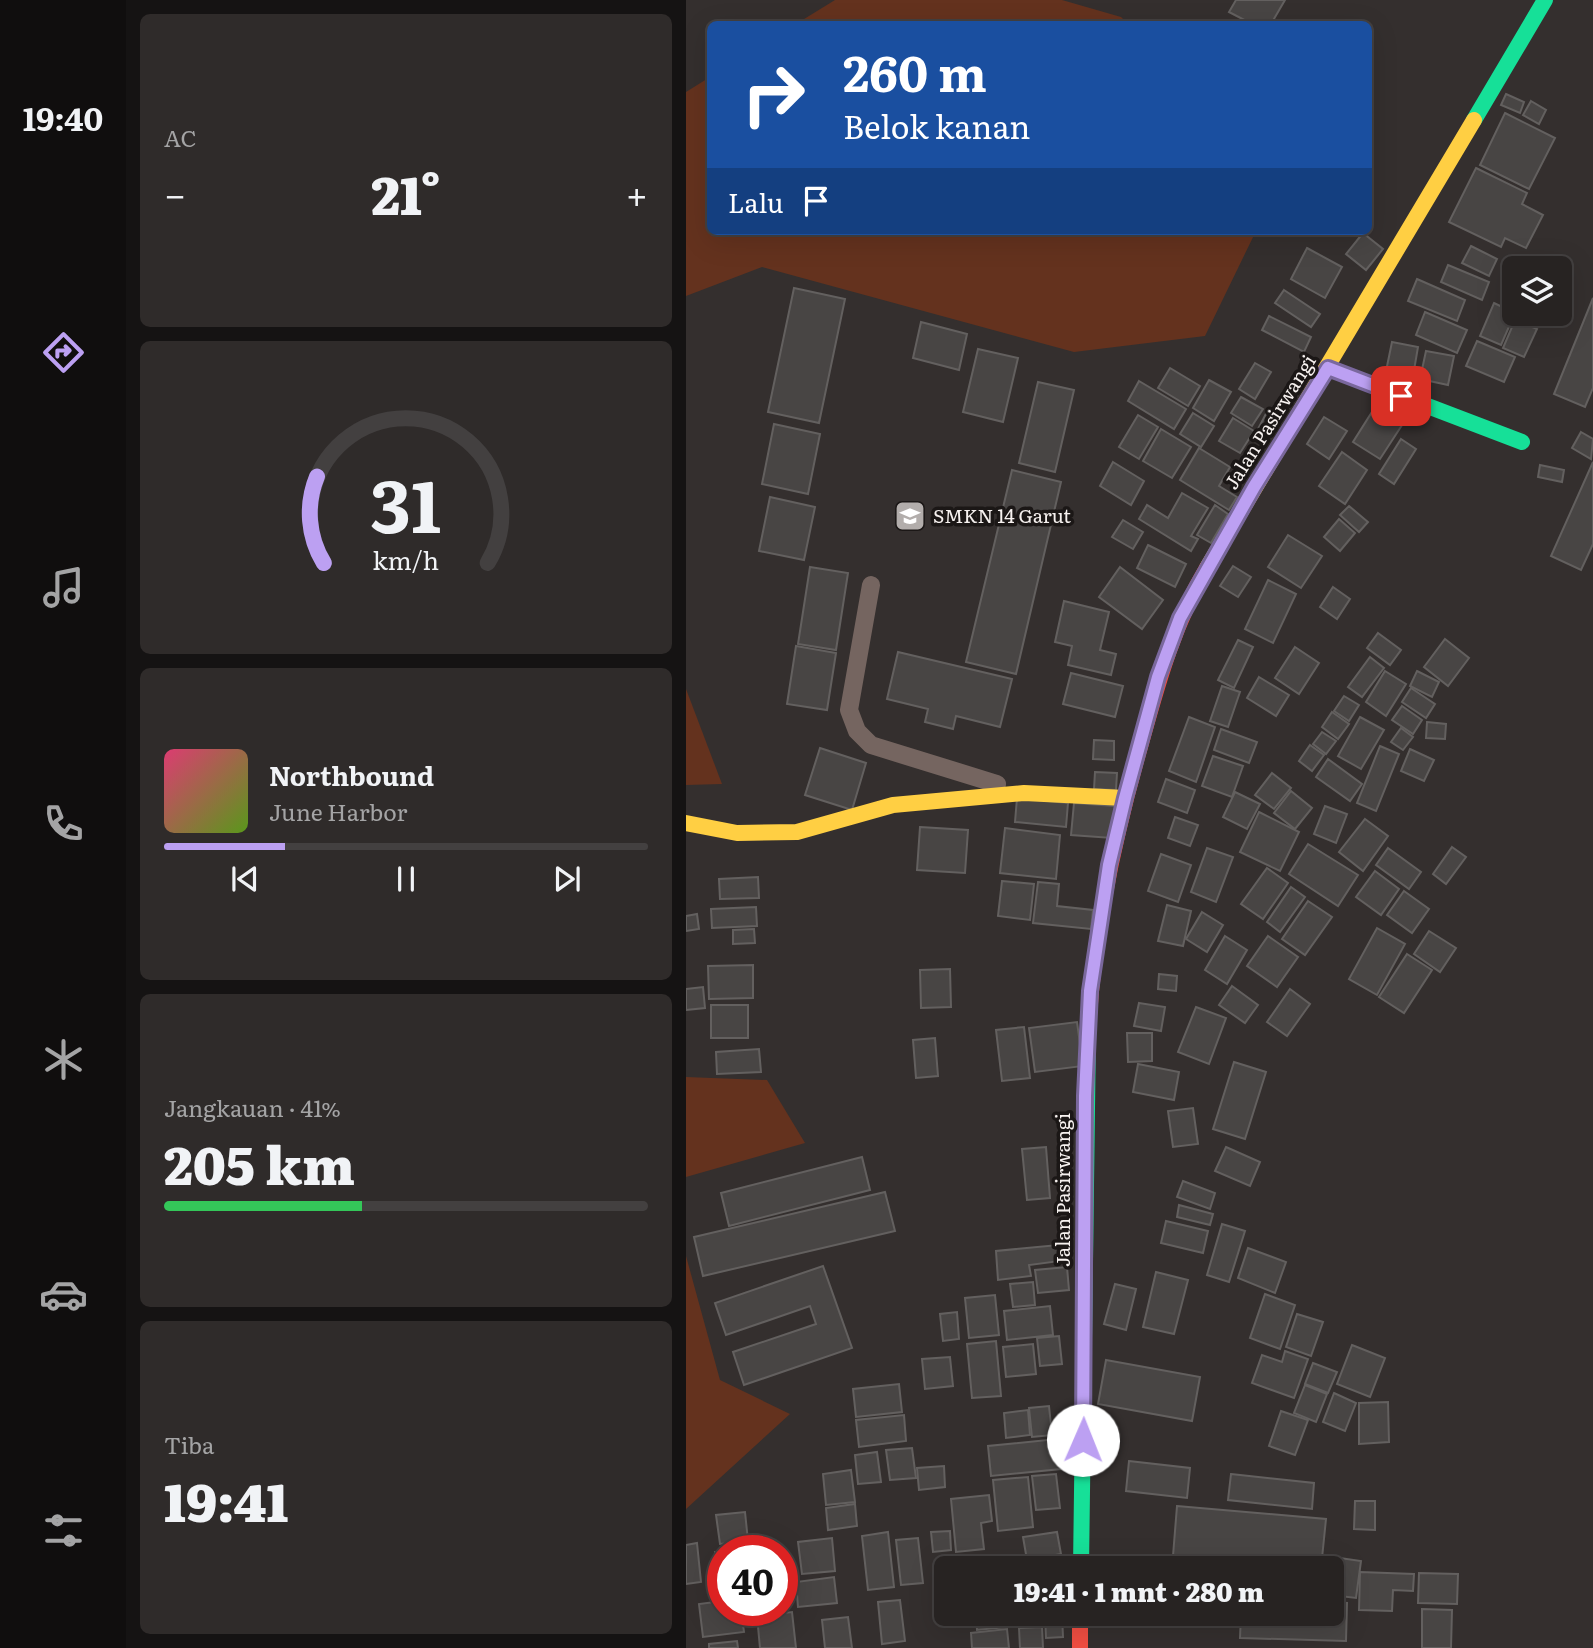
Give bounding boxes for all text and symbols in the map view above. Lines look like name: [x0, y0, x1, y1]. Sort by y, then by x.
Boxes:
text: 260 m: [843, 34, 987, 107]
icon: right: [728, 49, 819, 140]
text: 19:40: [23, 93, 103, 141]
text: Belok kanan: [843, 101, 1031, 149]
text: AC: [164, 120, 197, 154]
text: 21°: [371, 154, 441, 231]
text: −: [164, 164, 186, 221]
text: +: [626, 164, 648, 221]
text: Lalu: [728, 182, 783, 221]
icon: arrive: [797, 182, 835, 220]
map controls: [1502, 256, 1572, 326]
button: layers: [1502, 256, 1572, 326]
icon: directions: [39, 328, 88, 377]
street label: Jalan Pasirwangi: [1216, 349, 1322, 494]
pin: [1371, 366, 1431, 426]
icon: arrive: [1382, 377, 1420, 415]
text: 31: [371, 448, 441, 556]
school or university icon: SMKN 14 Garut: [893, 499, 927, 533]
place label: SMKN 14 Garut: [933, 501, 1071, 529]
text: km/h: [373, 541, 439, 578]
icon: music: [39, 563, 88, 612]
text: Northbound: [269, 755, 434, 794]
text: June Harbor: [269, 794, 407, 828]
icon: phone: [39, 799, 88, 848]
icon: previous: [226, 860, 264, 898]
icon: pause: [387, 860, 425, 898]
icon: next: [548, 860, 586, 898]
icon: climate: [39, 1035, 88, 1084]
text: Jangkauan · 41%: [164, 1090, 341, 1124]
street label: Jalan Pasirwangi: [1048, 1113, 1076, 1267]
text: 205 km: [164, 1124, 355, 1201]
icon: car: [39, 1270, 88, 1319]
position arrow: [1046, 1403, 1120, 1477]
text: Tiba: [164, 1427, 214, 1461]
text: 19:41: [164, 1461, 288, 1538]
icon: filters: [39, 1506, 88, 1555]
speed limit sign: 40: [707, 1535, 798, 1626]
text: 19:41 · 1 mnt · 280 m: [1014, 1571, 1264, 1610]

